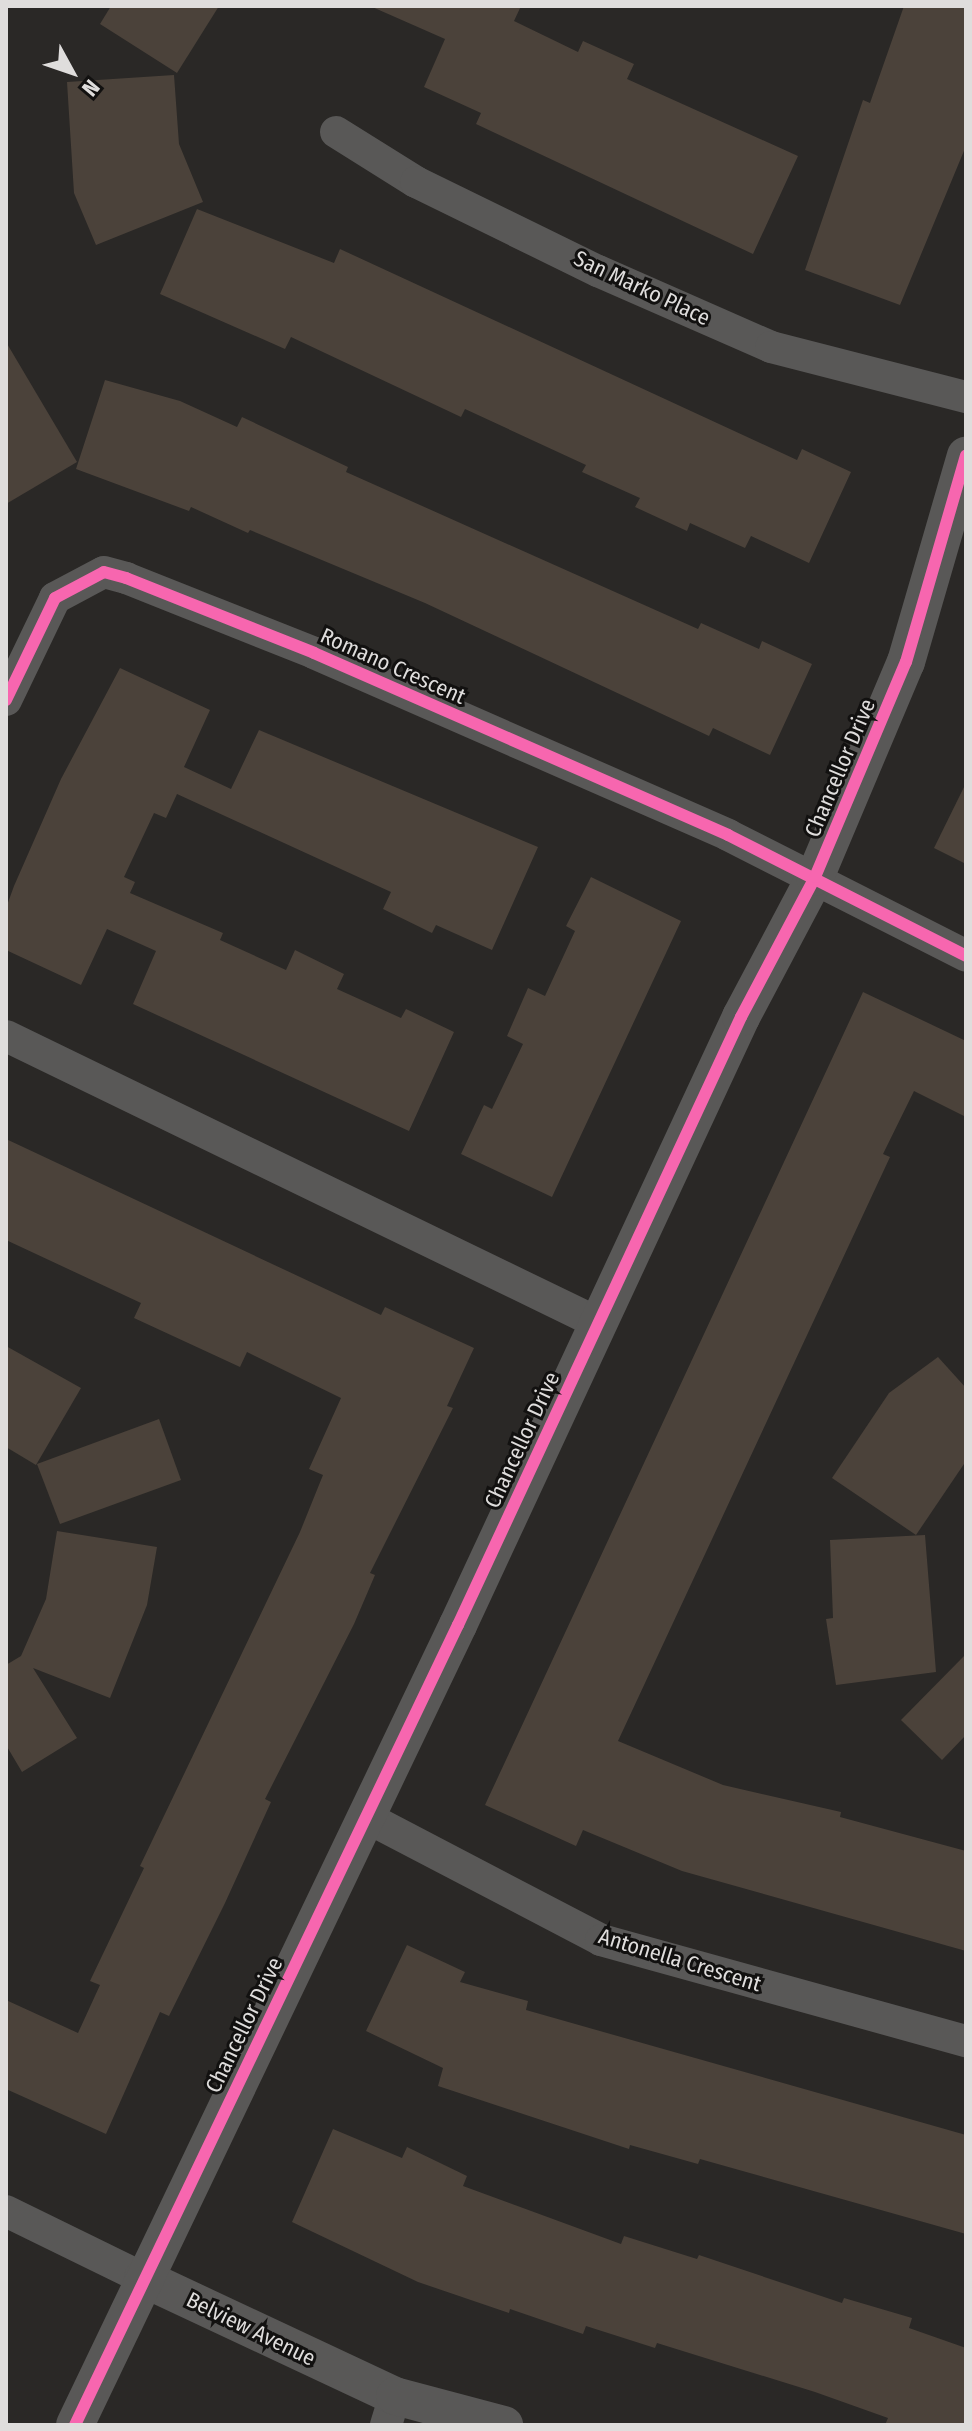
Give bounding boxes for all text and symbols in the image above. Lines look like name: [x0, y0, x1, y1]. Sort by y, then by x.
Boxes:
north arrow: [32, 32, 112, 112]
text: N: [76, 74, 105, 101]
street label: San Marko Place: [570, 245, 714, 331]
street label: Romano Crescent: [316, 622, 470, 710]
street label: Chancellor Drive: [799, 695, 881, 841]
street label: Chancellor Drive: [479, 1368, 565, 1512]
street label: Antonella Crescent: [596, 1923, 764, 1997]
street label: Chancellor Drive: [200, 1953, 288, 2097]
street label: Belview Avenue: [182, 2286, 320, 2372]

